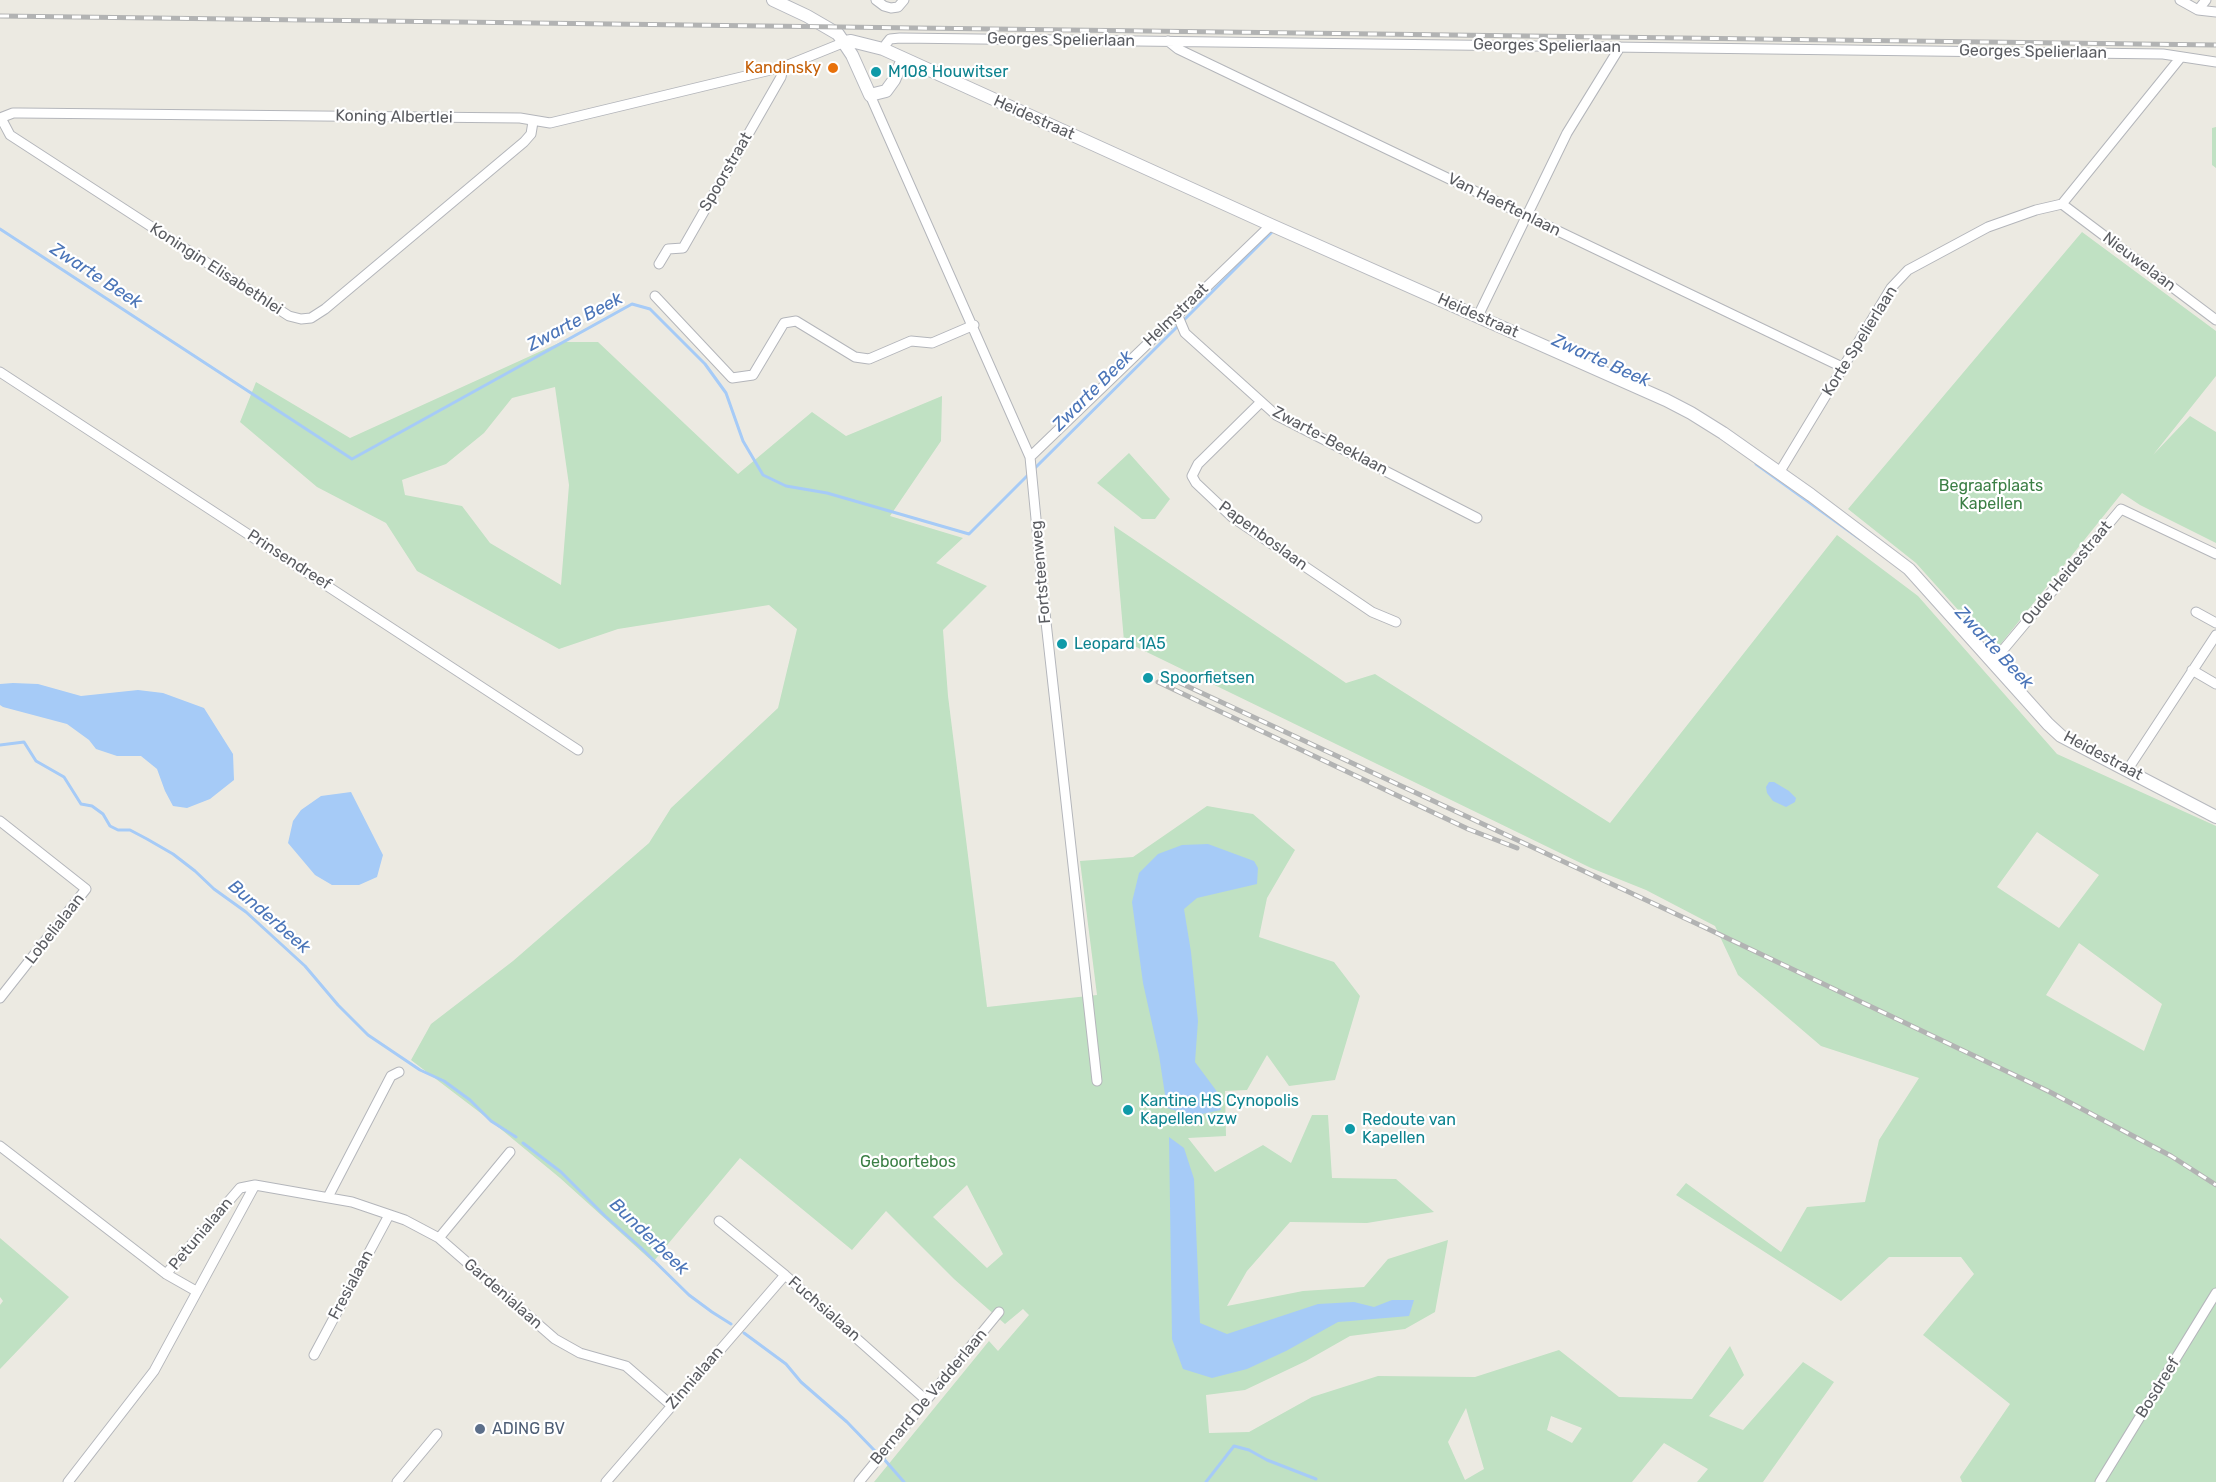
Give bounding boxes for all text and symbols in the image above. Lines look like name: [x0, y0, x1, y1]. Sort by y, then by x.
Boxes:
street label: Georges Spelierlaan: [987, 29, 1135, 51]
street label: Georges Spelierlaan: [1473, 35, 1621, 57]
street label: Georges Spelierlaan: [1959, 41, 2107, 63]
place label: Kandinsky: [745, 58, 821, 78]
marker: Kandinsky: [826, 61, 840, 75]
place label: M108 Houwitser: [888, 62, 1008, 82]
marker: M108 Houwitser: [869, 65, 883, 79]
street label: Heidestraat: [990, 92, 1078, 144]
street label: Koning Albertlei: [335, 106, 453, 128]
street label: Spoorstraat: [696, 129, 756, 215]
street label: Van Haeftenlaan: [1444, 169, 1564, 241]
street label: Koningin Elisabethlei: [146, 219, 286, 319]
street label: Nieuwelaan: [2099, 228, 2179, 296]
water label: Zwarte Beek: [46, 238, 146, 314]
street label: Helmstraat: [1140, 279, 1212, 351]
street label: Korte Spelierlaan: [1818, 282, 1902, 400]
water label: Zwarte Beek: [523, 288, 627, 356]
street label: Heidestraat: [1434, 290, 1522, 342]
water label: Zwarte Beek: [1549, 330, 1653, 392]
water label: Zwarte Beek: [1048, 346, 1138, 436]
street label: Zwarte-Beeklaan: [1269, 403, 1391, 479]
park label: Begraafplaats Kapellen: [1939, 476, 2043, 514]
street label: Papenboslaan: [1215, 497, 1311, 575]
street label: Oude Heidestraat: [2018, 517, 2116, 629]
street label: Fortsteenweg: [1027, 520, 1055, 624]
street label: Prinsendreef: [243, 526, 335, 594]
water label: Zwarte Beek: [1950, 602, 2038, 694]
place label: Leopard 1A5: [1074, 634, 1166, 654]
marker: Leopard 1A5: [1055, 637, 1069, 651]
place label: Spoorfietsen: [1160, 668, 1255, 688]
marker: Spoorfietsen: [1141, 671, 1155, 685]
street label: Heidestraat: [2060, 727, 2146, 785]
water label: Bunderbeek: [224, 876, 314, 958]
street label: Lobelialaan: [21, 890, 89, 968]
place label: Kantine HS Cynopolis Kapellen vzw: [1140, 1091, 1299, 1129]
marker: Kantine HS Cynopolis Kapellen vzw: [1121, 1103, 1135, 1117]
place label: Redoute van Kapellen: [1362, 1110, 1456, 1148]
marker: Redoute van Kapellen: [1343, 1122, 1357, 1136]
park label: Geboortebos: [860, 1152, 956, 1172]
street label: Petunialaan: [165, 1194, 237, 1274]
water label: Bunderbeek: [605, 1194, 693, 1280]
street label: Fresialaan: [325, 1247, 377, 1323]
street label: Gardenialaan: [460, 1255, 546, 1333]
street label: Fuchsialaan: [784, 1272, 864, 1346]
street label: Bernard De Vadderlaan: [867, 1325, 991, 1469]
street label: Zinnialaan: [663, 1343, 727, 1413]
street label: Bosdreef: [2132, 1354, 2184, 1422]
place label: ADING BV: [492, 1419, 565, 1439]
marker: ADING BV: [473, 1422, 487, 1436]

